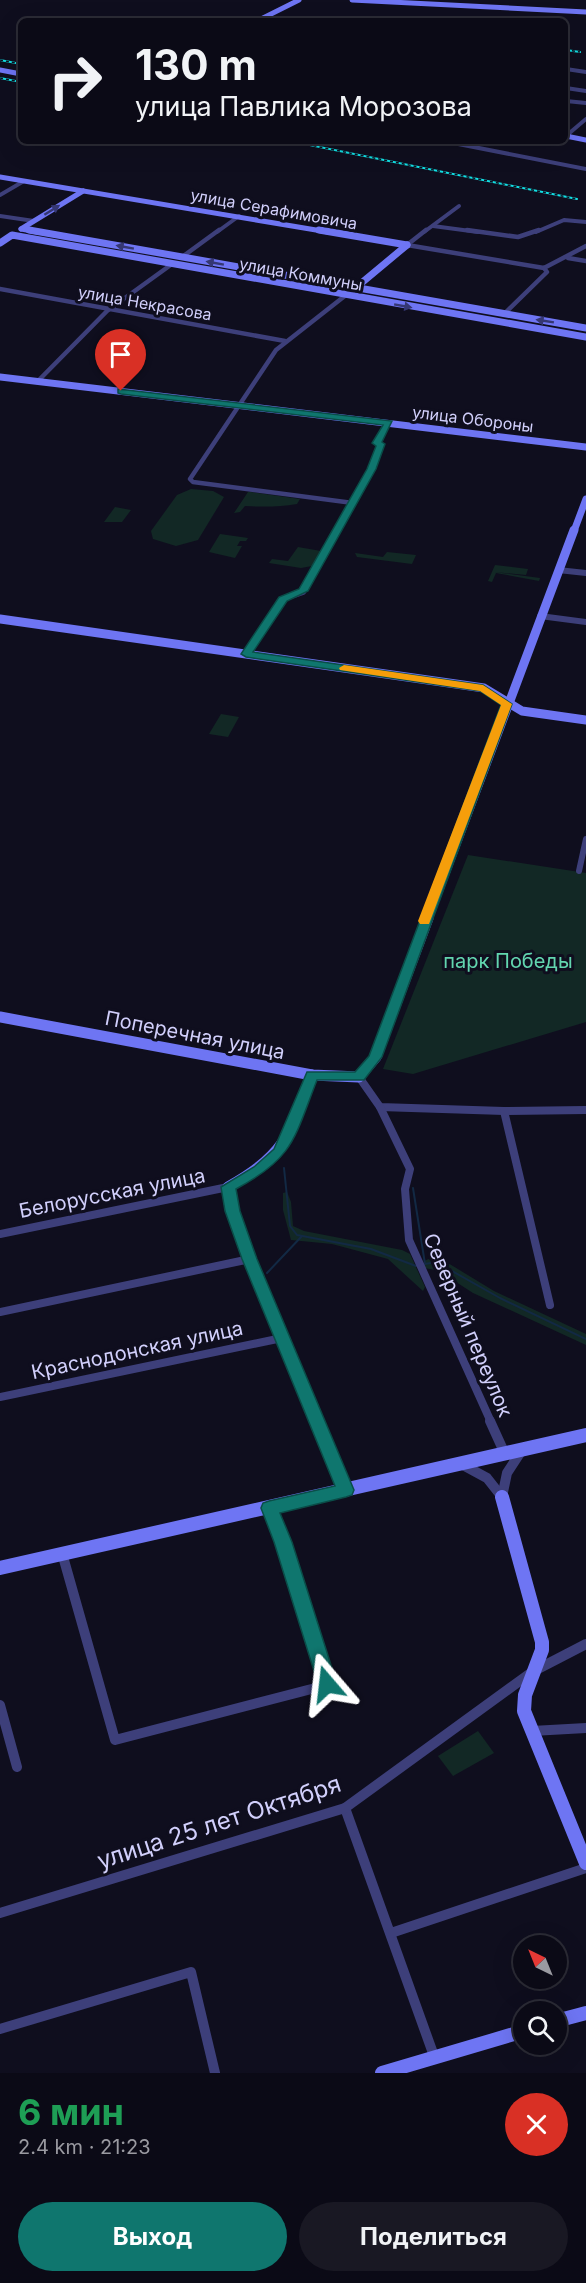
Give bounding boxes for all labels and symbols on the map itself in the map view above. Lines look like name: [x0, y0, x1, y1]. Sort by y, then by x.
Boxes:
street label: улица Серафимовича: [189, 184, 359, 234]
one-way arrow: [44, 205, 60, 216]
one-way arrow: [115, 242, 134, 251]
street label: улица Коммуны: [238, 253, 364, 295]
one-way arrow: [205, 258, 224, 267]
street label: улица Некрасова: [77, 281, 213, 325]
one-way arrow: [394, 302, 413, 311]
one-way arrow: [535, 317, 554, 326]
pin: [95, 329, 146, 391]
street label: улица Обороны: [411, 402, 535, 436]
park label: парк Победы: [443, 949, 573, 973]
street label: Поперечная улица: [103, 1006, 287, 1064]
street label: Белорусская улица: [17, 1163, 207, 1223]
street label: Северный переулок: [418, 1230, 518, 1421]
street label: Краснодонская улица: [29, 1316, 245, 1384]
position arrow: [295, 1652, 359, 1716]
street label: улица 25 лет Октября: [93, 1769, 345, 1875]
north arrow: [513, 1935, 567, 1989]

